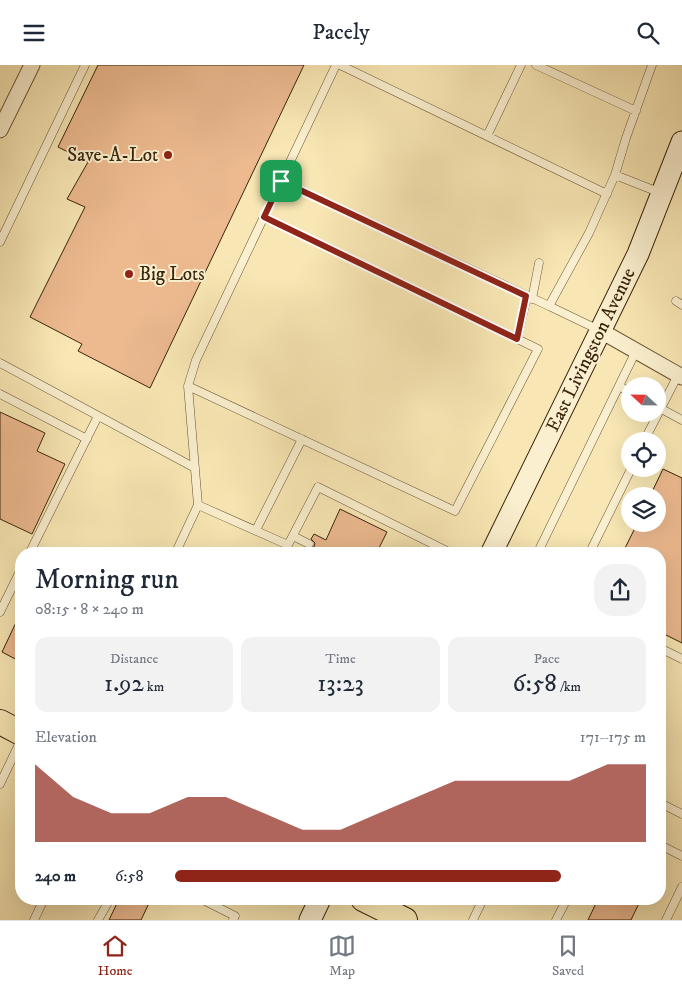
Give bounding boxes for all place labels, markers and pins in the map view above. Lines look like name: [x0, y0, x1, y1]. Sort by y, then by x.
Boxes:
place label: Save-A-Lot: [67, 144, 158, 167]
marker: Save-A-Lot: [162, 149, 174, 161]
pin: [260, 160, 302, 202]
place label: Big Lots: [139, 263, 205, 286]
marker: Big Lots: [123, 268, 135, 280]

